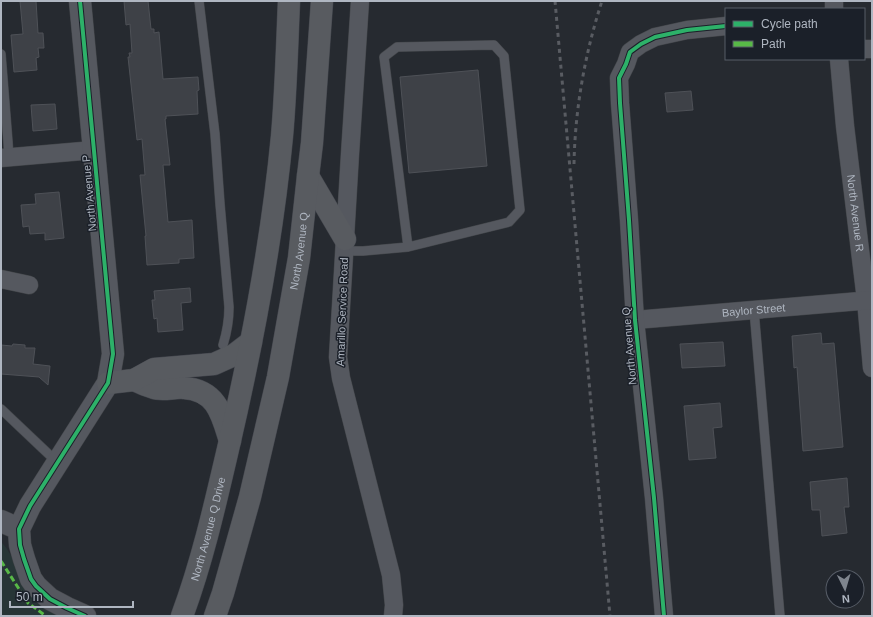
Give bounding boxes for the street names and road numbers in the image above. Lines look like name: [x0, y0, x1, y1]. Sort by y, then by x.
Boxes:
street label: North Avenue P: [80, 154, 98, 232]
street label: North Avenue R: [845, 174, 866, 252]
street label: North Avenue Q: [287, 211, 310, 291]
street label: Amarillo Service Road: [334, 257, 350, 367]
street label: Baylor Street: [721, 301, 786, 319]
street label: North Avenue Q: [620, 306, 638, 385]
street label: North Avenue Q Drive: [188, 476, 227, 582]

